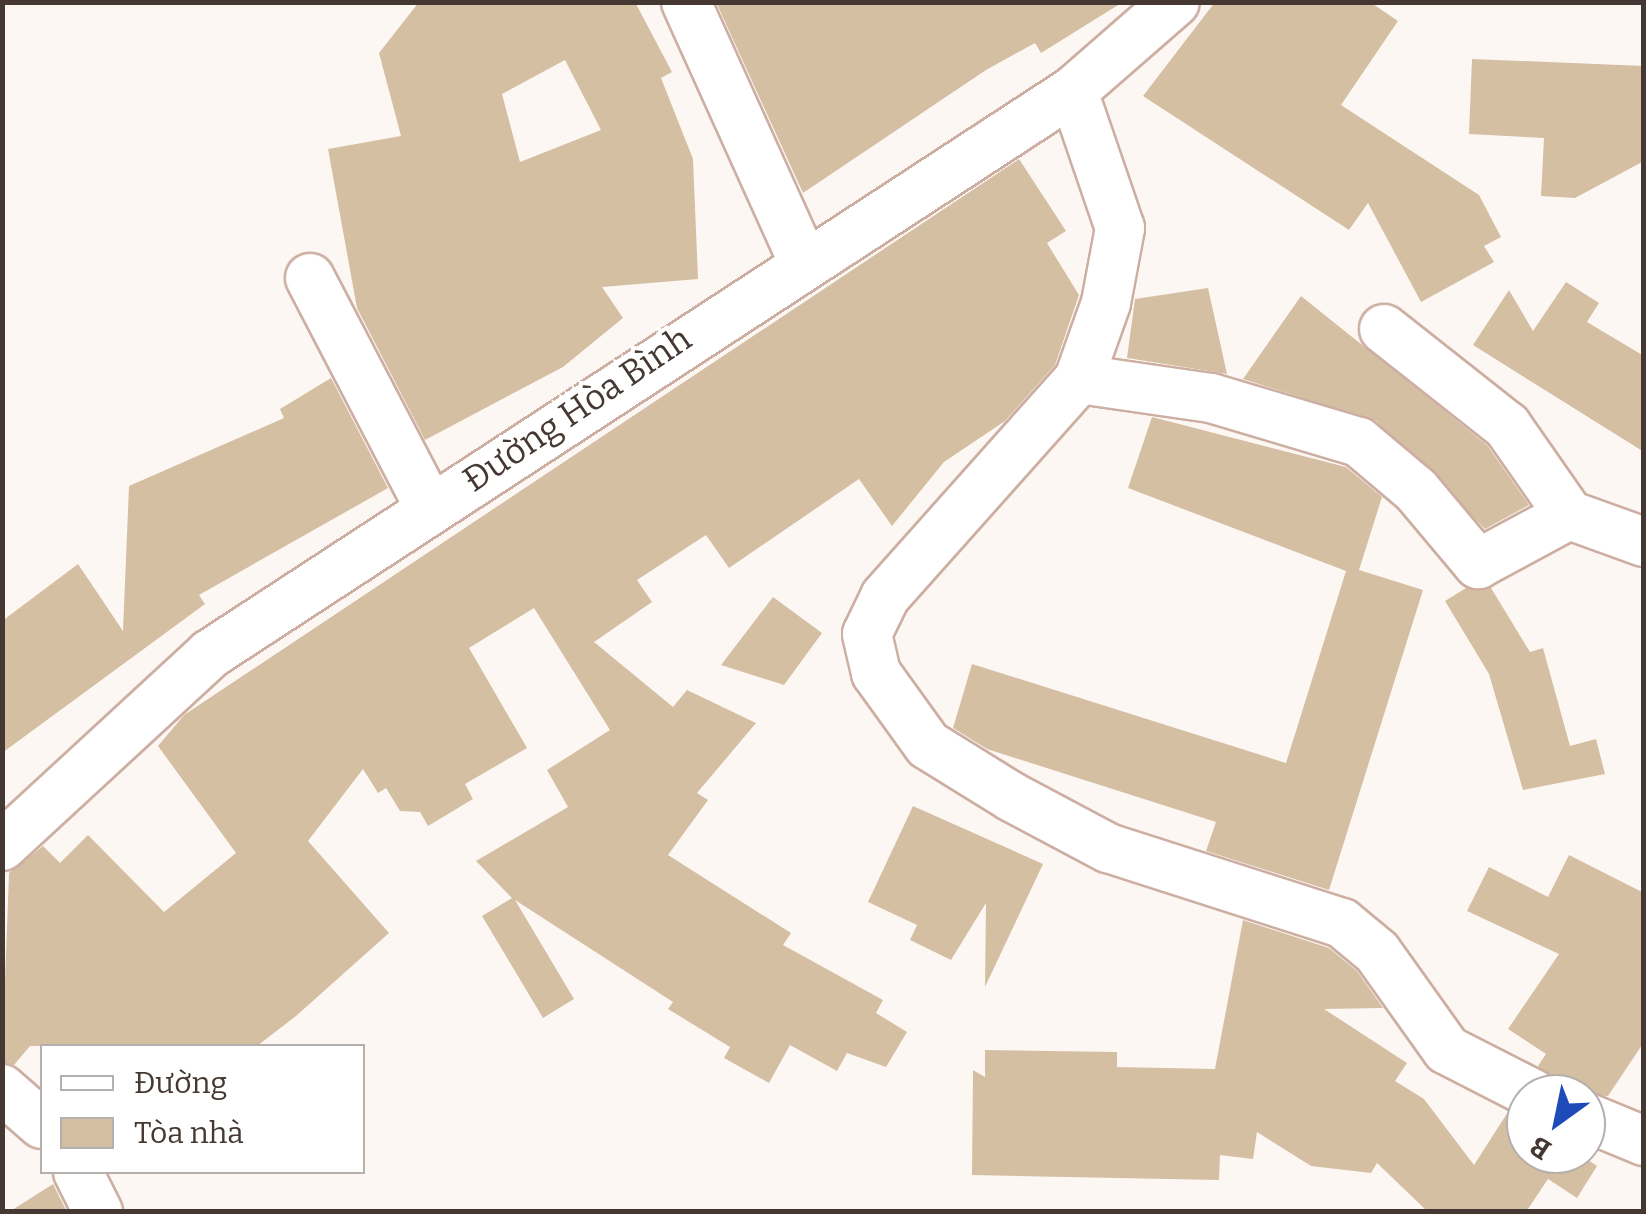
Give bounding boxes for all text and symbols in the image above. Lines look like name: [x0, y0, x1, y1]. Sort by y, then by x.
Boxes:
street label: Đường Hòa Bình: [455, 317, 699, 501]
legend: [40, 1044, 365, 1174]
text: Đường: [134, 1065, 227, 1101]
north arrow: [1506, 1074, 1606, 1174]
text: Tòa nhà: [134, 1115, 244, 1151]
text: B: [1524, 1129, 1557, 1167]

